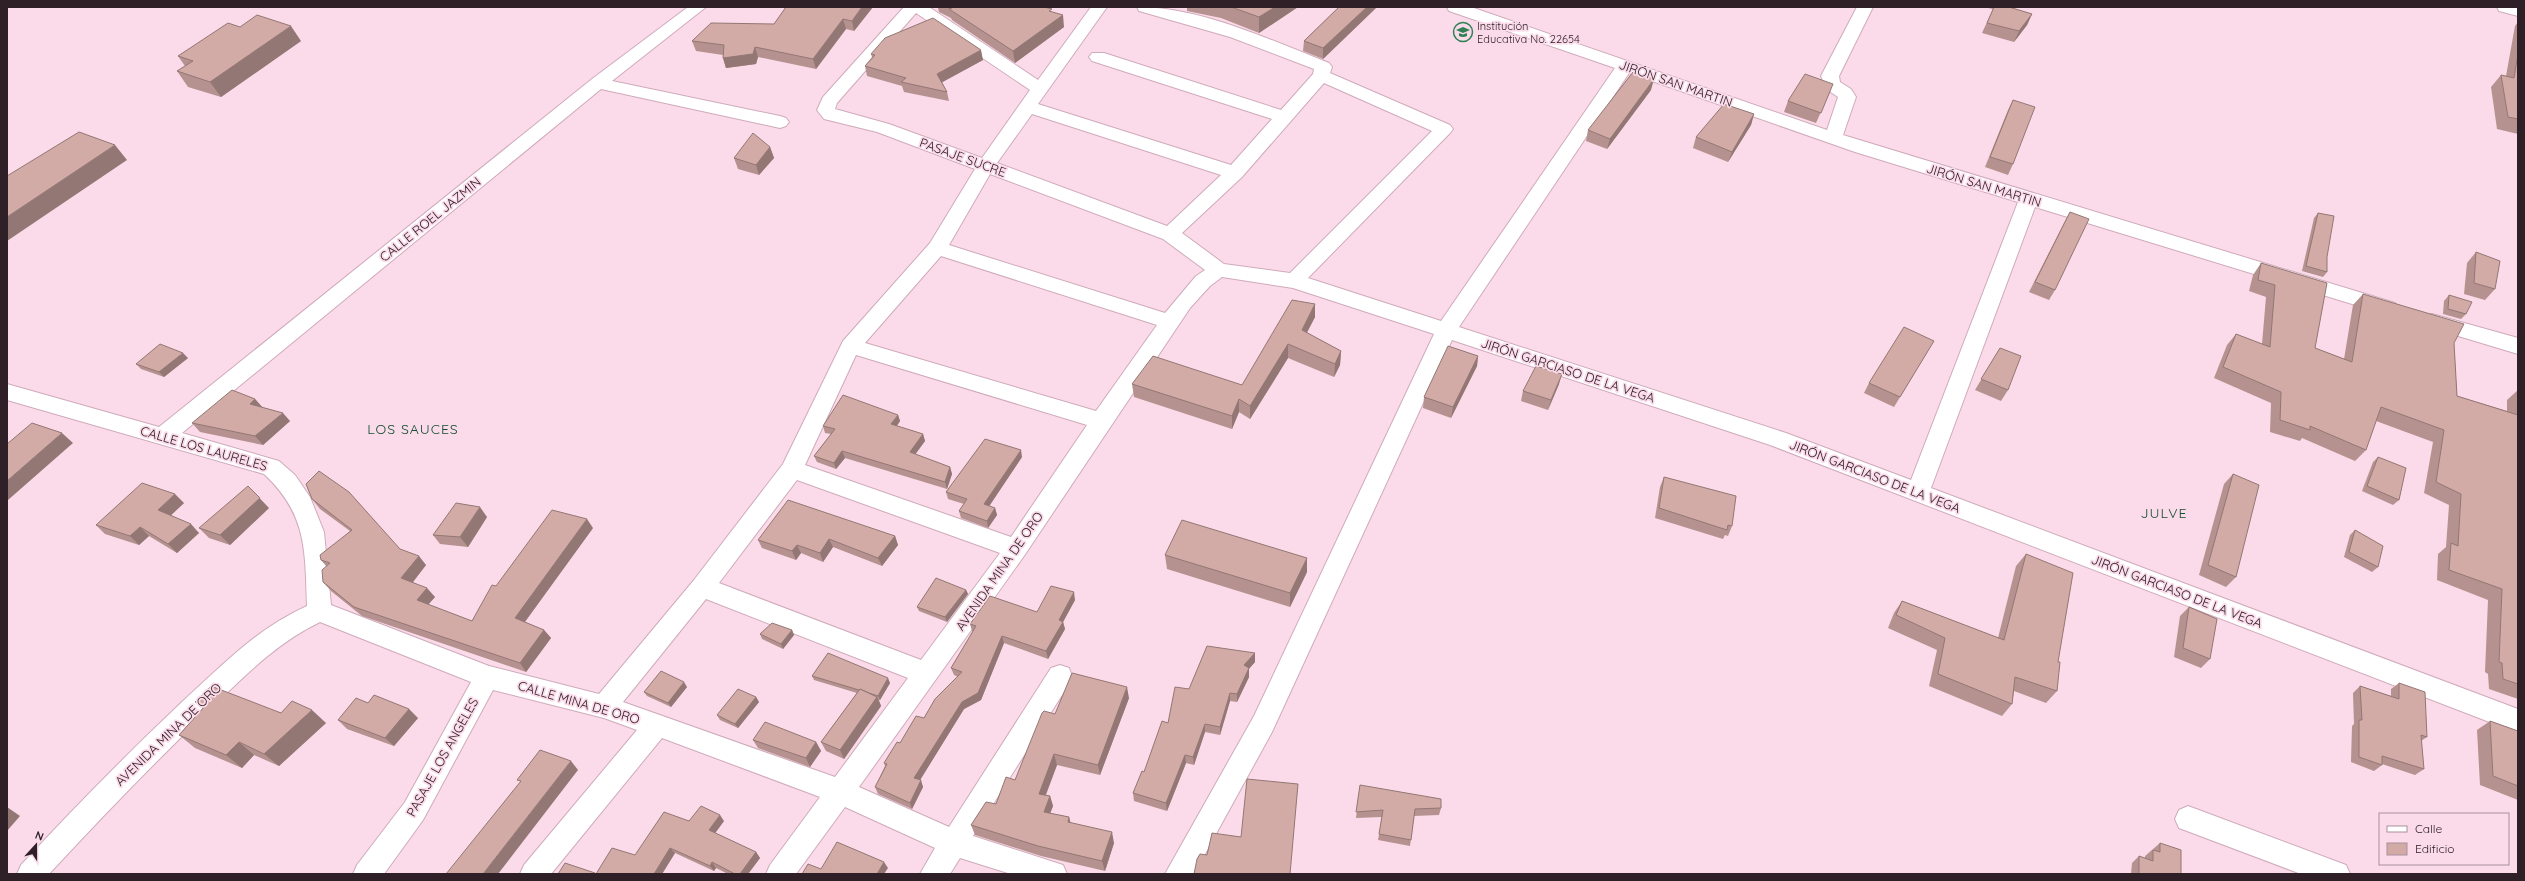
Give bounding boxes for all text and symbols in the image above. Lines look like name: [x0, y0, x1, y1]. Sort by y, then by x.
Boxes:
place label: Institución Educativa No. 22654: [1477, 19, 1580, 46]
school or university icon: Institución Educativa No. 22654: [1452, 21, 1474, 43]
street label: JIRÓN SAN MARTIN: [1617, 56, 1735, 110]
street label: PASAJE SUCRE: [918, 134, 1008, 180]
street label: JIRÓN SAN MARTIN: [1925, 160, 2043, 210]
street label: CALLE ROEL JAZMIN: [376, 173, 484, 265]
street label: JIRÓN GARCIASO DE LA VEGA: [1479, 334, 1658, 406]
district label: LOS SAUCES: [367, 420, 459, 438]
street label: CALLE LOS LAURELES: [139, 422, 269, 474]
street label: JIRÓN GARCIASO DE LA VEGA: [1787, 436, 1963, 516]
district label: JULVE: [2141, 504, 2188, 522]
street label: AVENIDA MINA DE ORO: [952, 508, 1046, 634]
street label: JIRÓN GARCIASO DE LA VEGA: [2089, 551, 2265, 631]
street label: CALLE MINA DE ORO: [516, 677, 642, 727]
street label: AVENIDA MINA DE ORO: [112, 679, 224, 789]
street label: PASAJE LOS ANGELES: [403, 695, 481, 819]
legend: [2379, 813, 2509, 865]
text: Calle: [2415, 821, 2443, 836]
north arrow: [16, 825, 56, 865]
text: N: [33, 828, 46, 844]
text: Edificio: [2415, 841, 2455, 856]

